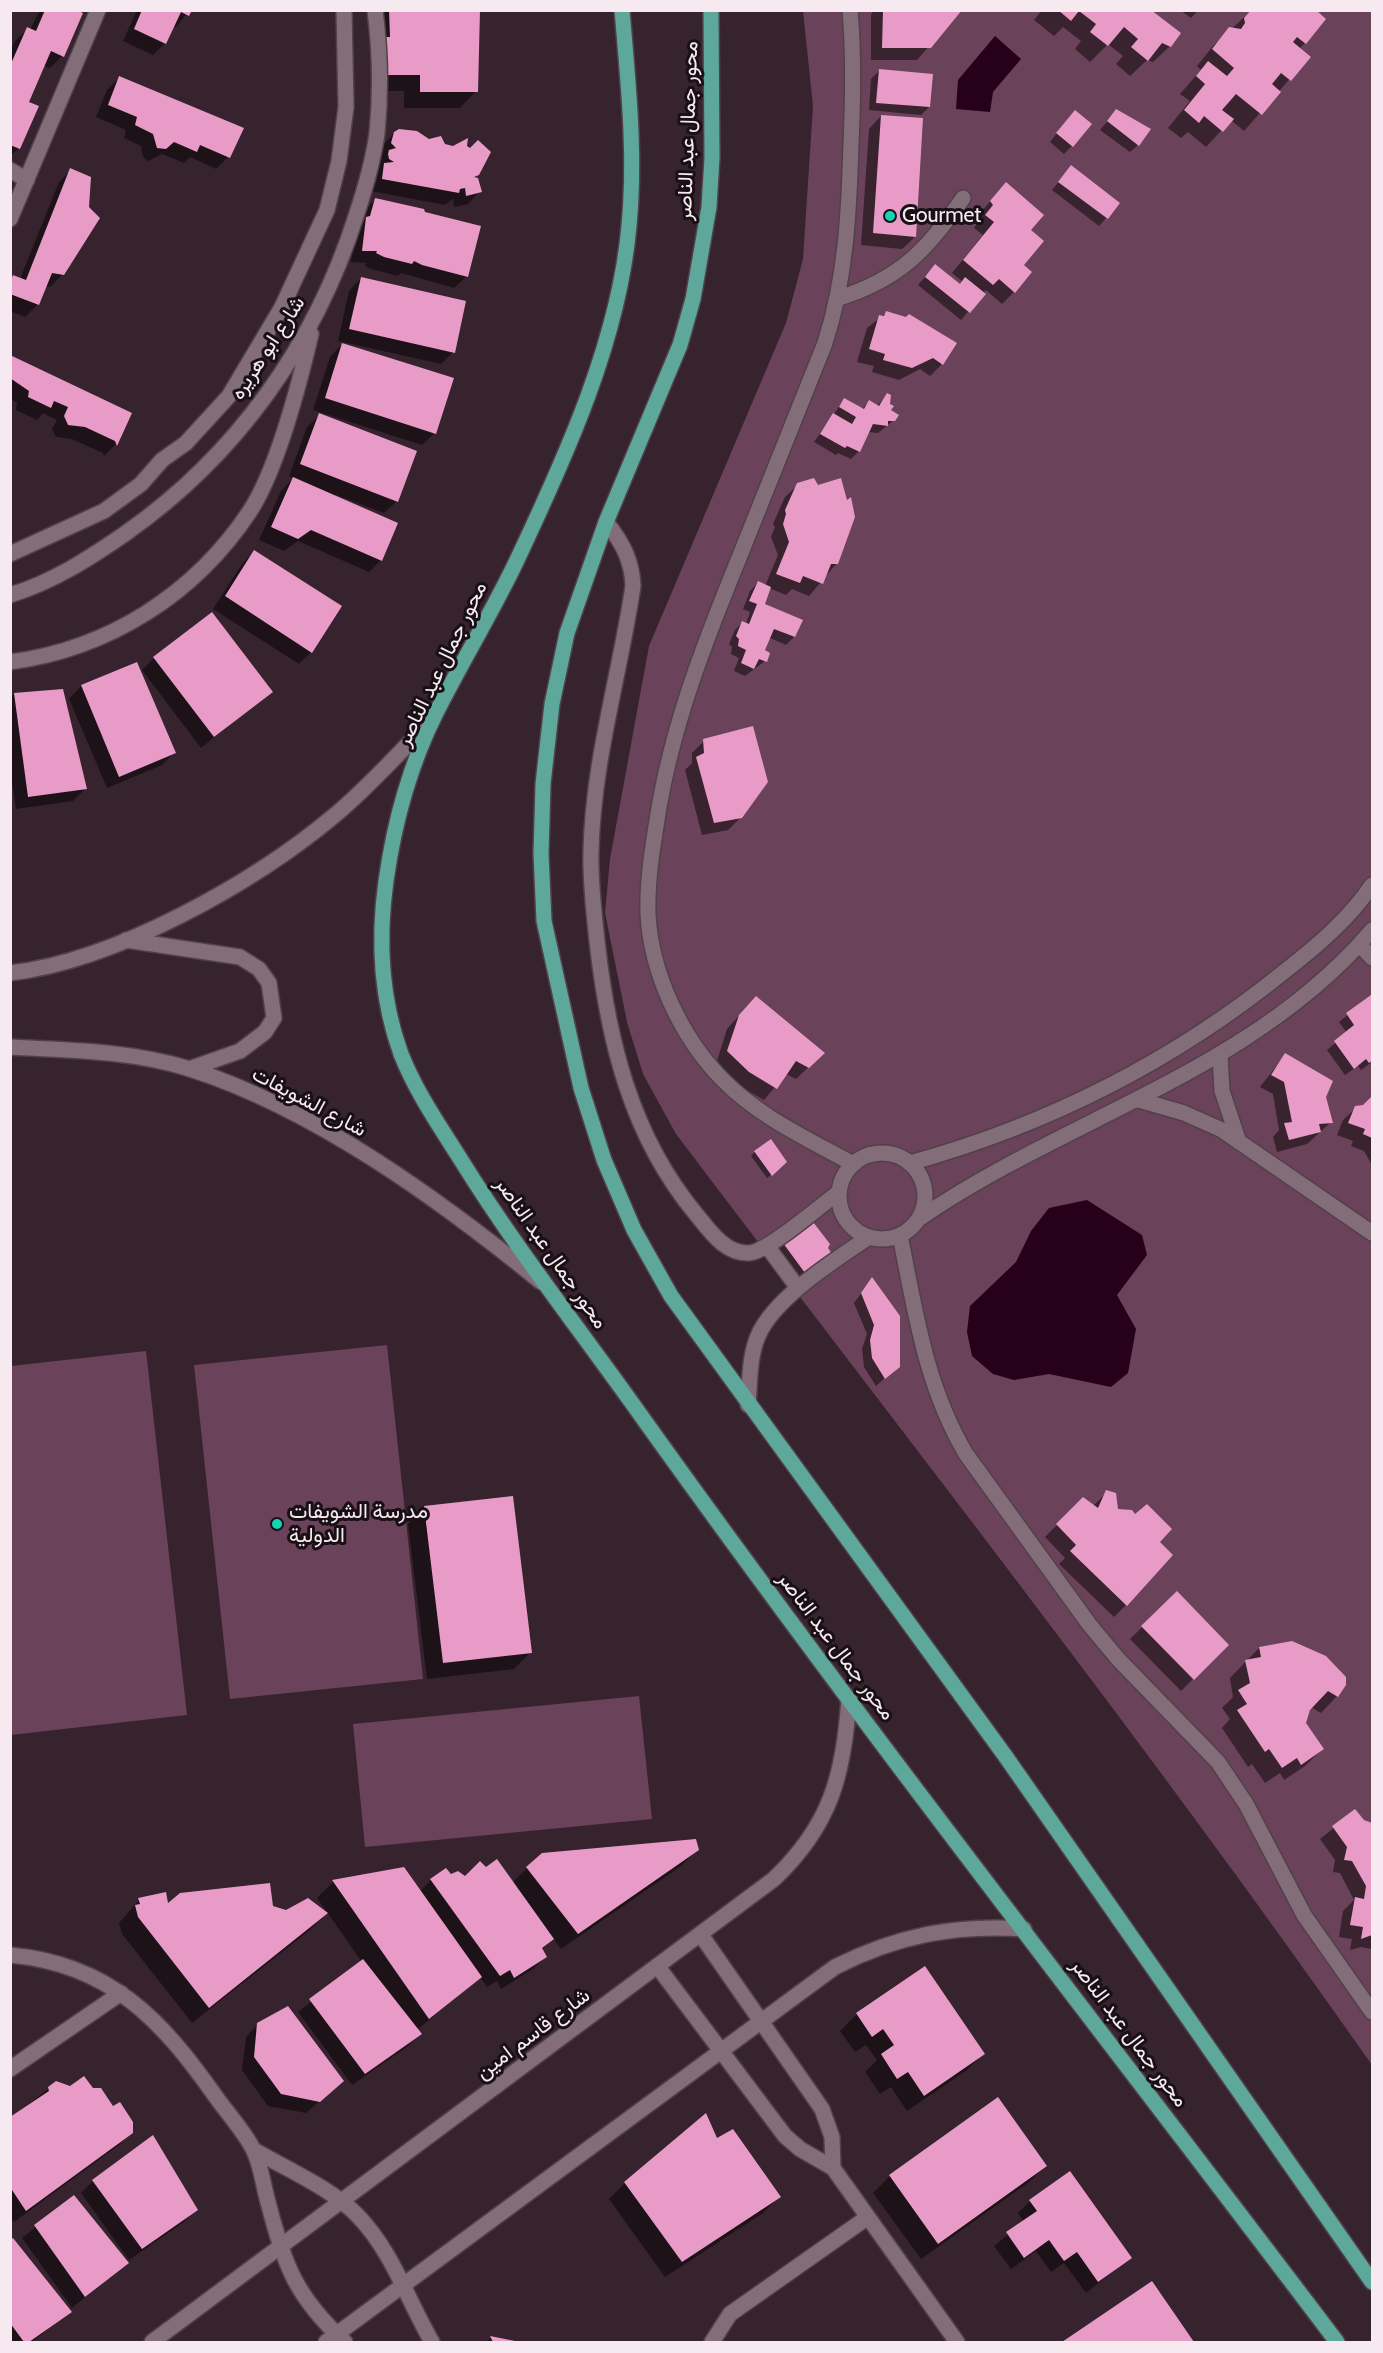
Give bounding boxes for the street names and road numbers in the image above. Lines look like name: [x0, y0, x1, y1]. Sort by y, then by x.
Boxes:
street label: محور جمال عبد الناصر: [672, 41, 704, 221]
street label: شارع ابو هريره: [225, 292, 311, 404]
street label: محور جمال عبد الناصر: [391, 578, 493, 750]
street label: شارع الشويفات: [248, 1061, 370, 1143]
street label: محور جمال عبد الناصر: [489, 1172, 613, 1334]
street label: محور جمال عبد الناصر: [772, 1567, 900, 1725]
street label: محور جمال عبد الناصر: [1065, 1954, 1193, 2112]
street label: شارع قاسم امين: [471, 1983, 595, 2085]

